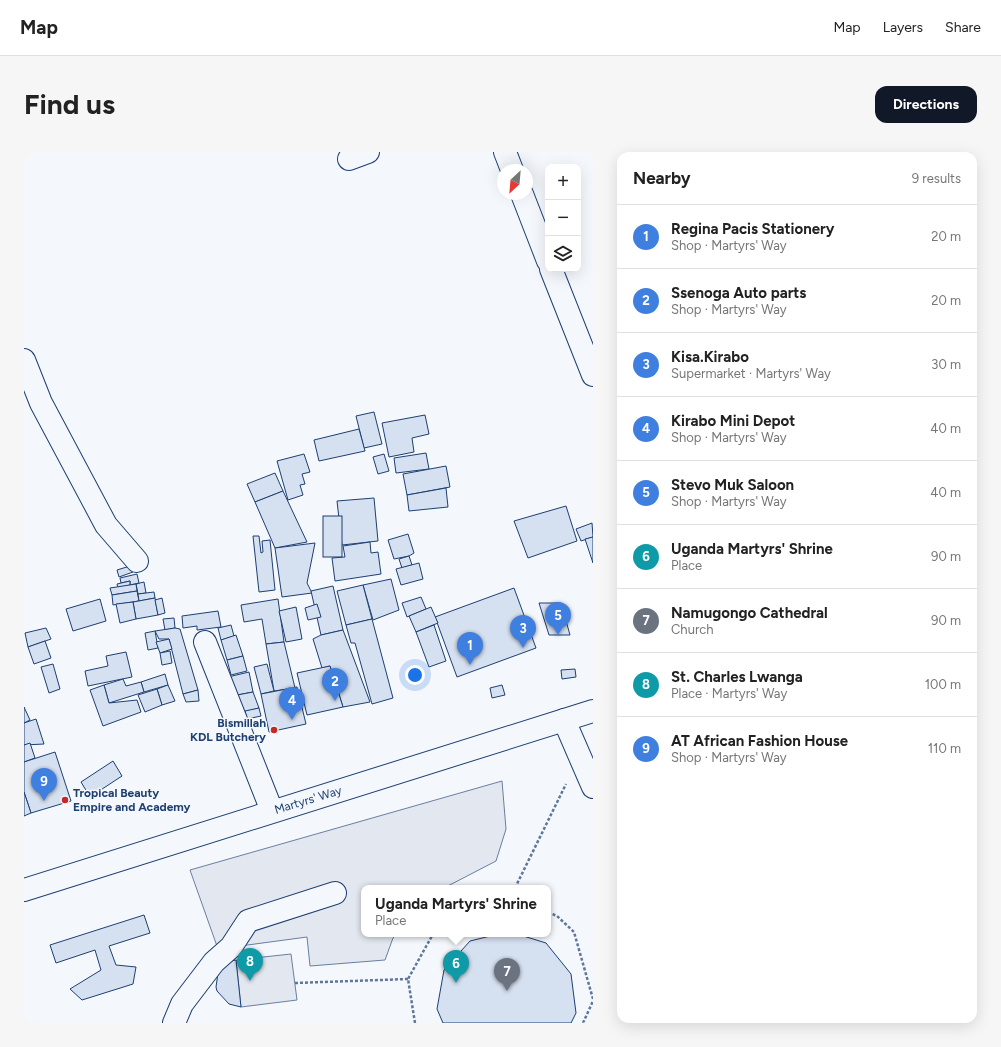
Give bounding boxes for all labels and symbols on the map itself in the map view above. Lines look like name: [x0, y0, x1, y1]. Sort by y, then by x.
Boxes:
north arrow: [497, 164, 533, 200]
pin: 5: [545, 602, 571, 635]
pin: 3: [510, 615, 536, 648]
pin: 1: [457, 632, 483, 665]
your location: [405, 665, 425, 685]
pin: 2: [322, 668, 348, 701]
pin: 4: [279, 687, 305, 720]
place label: Bismillah KDL Butchery: [190, 716, 266, 744]
marker: Bismillah KDL Butchery: [269, 725, 279, 735]
pin: 9: [31, 768, 57, 801]
street label: Martyrs' Way: [273, 783, 344, 817]
place label: Tropical Beauty Empire and Academy: [73, 786, 191, 814]
marker: Tropical Beauty Empire and Academy: [60, 795, 70, 805]
pin: 8: [237, 948, 263, 981]
pin: 6: [443, 950, 469, 983]
pin: 7: [494, 958, 520, 991]

